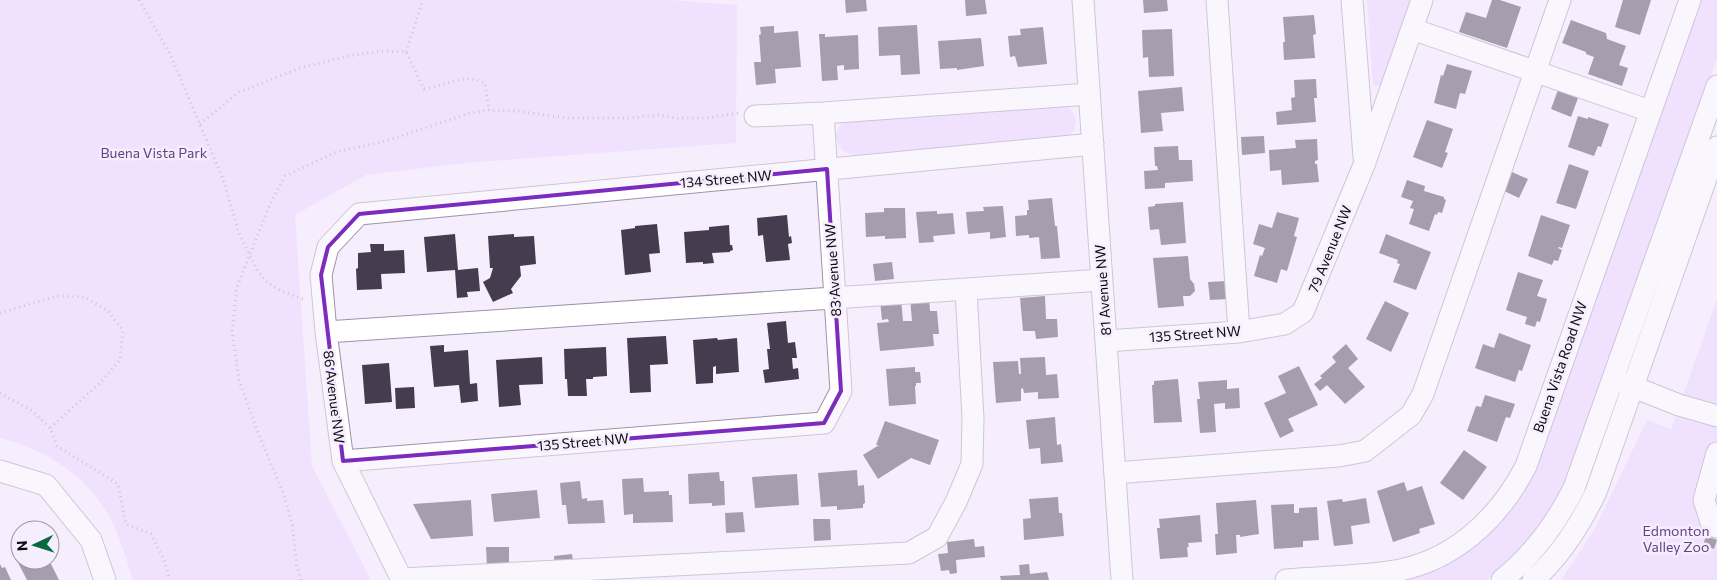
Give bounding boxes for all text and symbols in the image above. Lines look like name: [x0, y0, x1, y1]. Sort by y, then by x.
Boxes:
park label: Buena Vista Park: [101, 144, 208, 161]
street label: 134 Street NW: [679, 166, 773, 191]
street label: 79 Avenue NW: [1304, 203, 1355, 295]
street label: 83 Avenue NW: [821, 223, 844, 317]
street label: 81 Avenue NW: [1091, 244, 1114, 336]
street label: Buena Vista Road NW: [1529, 299, 1590, 435]
street label: 135 Street NW: [1149, 322, 1241, 345]
street label: 86 Avenue NW: [320, 349, 349, 445]
street label: 135 Street NW: [536, 429, 629, 454]
north arrow: [10, 520, 60, 570]
park label: Edmonton Valley Zoo: [1642, 522, 1710, 555]
text: N: [13, 540, 30, 552]

